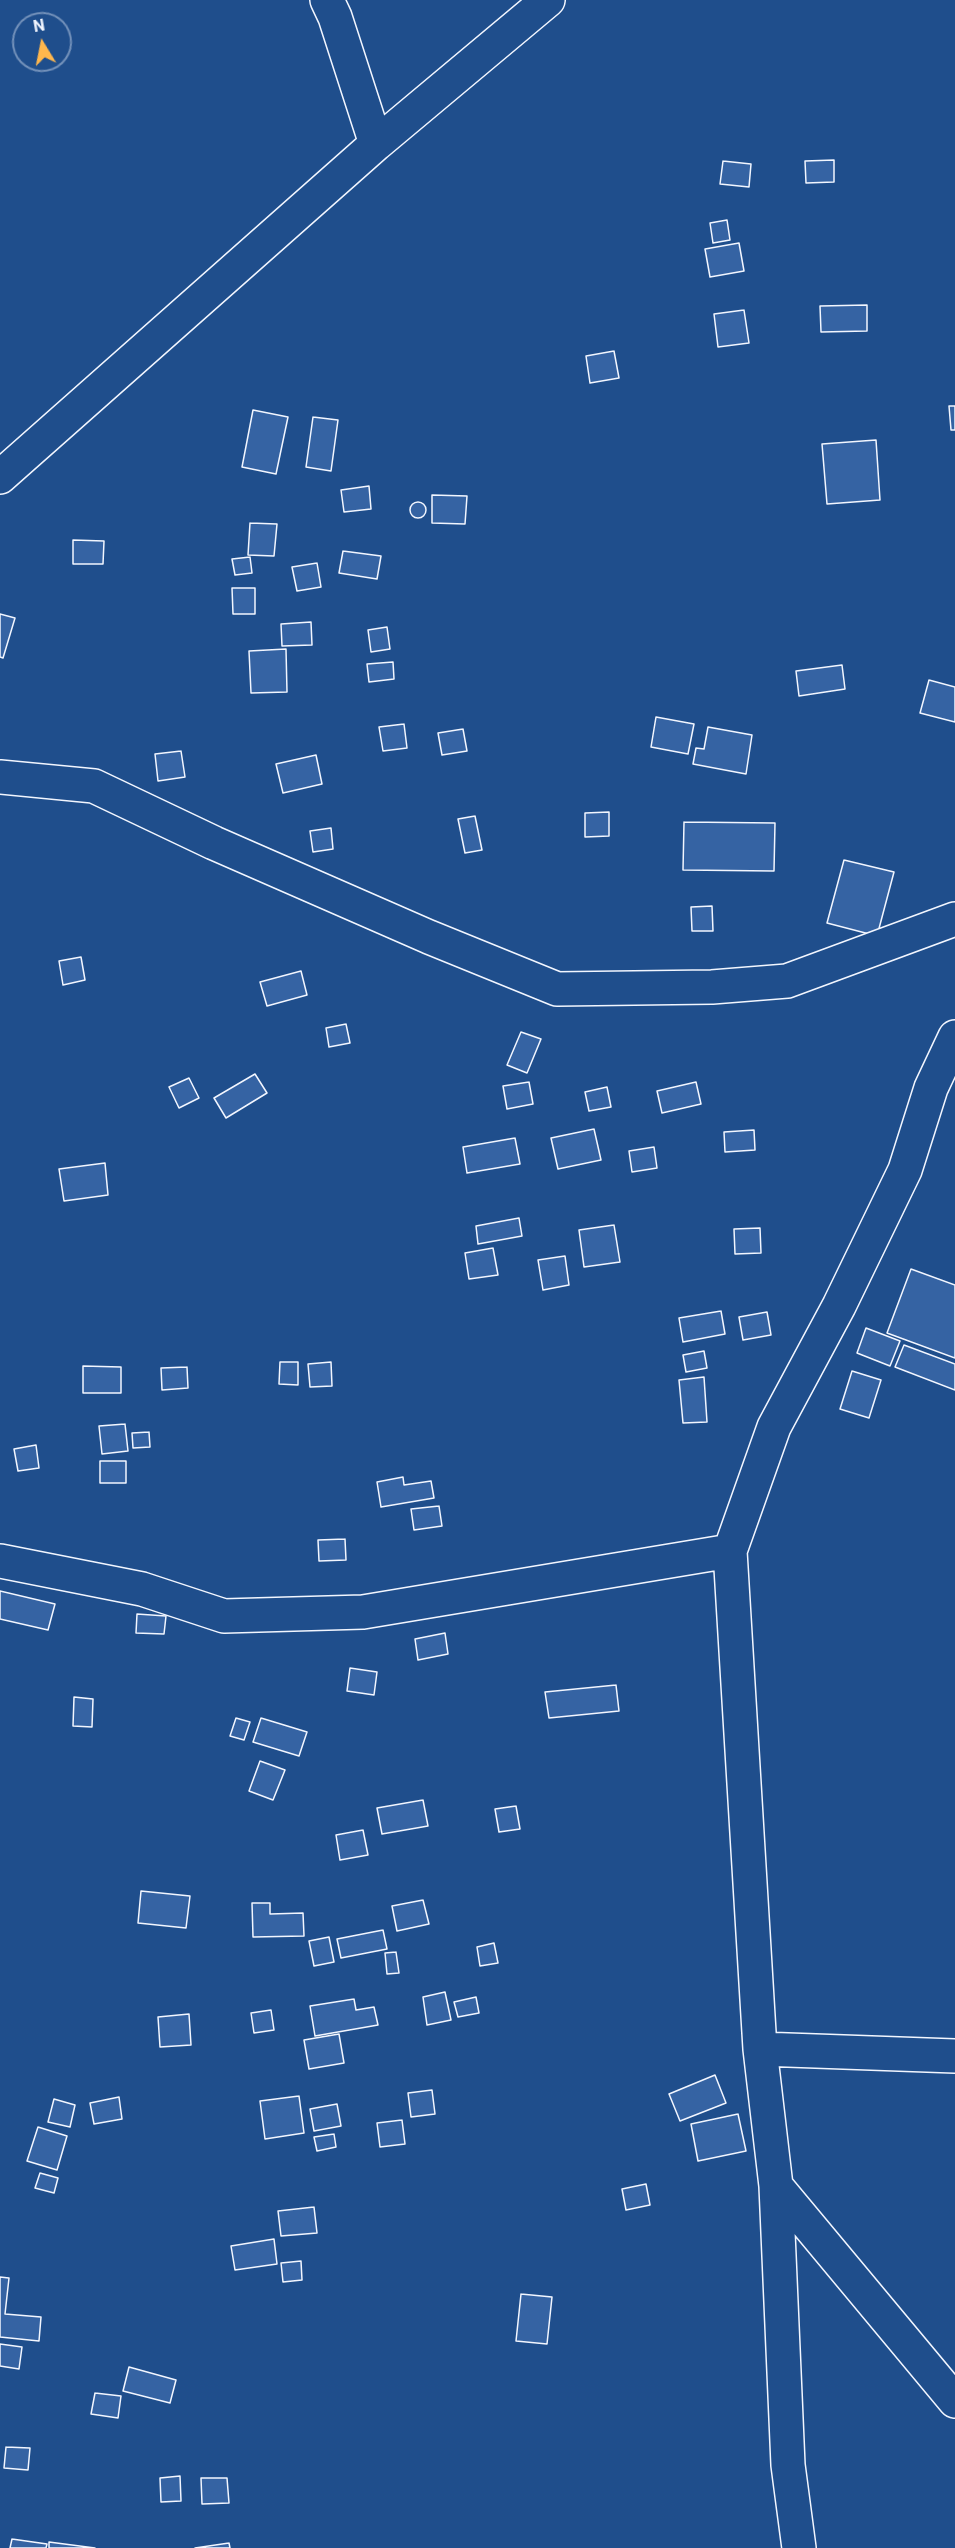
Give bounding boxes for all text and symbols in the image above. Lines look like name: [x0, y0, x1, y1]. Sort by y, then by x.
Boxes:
north arrow: [12, 12, 72, 72]
text: N: [32, 15, 46, 36]

